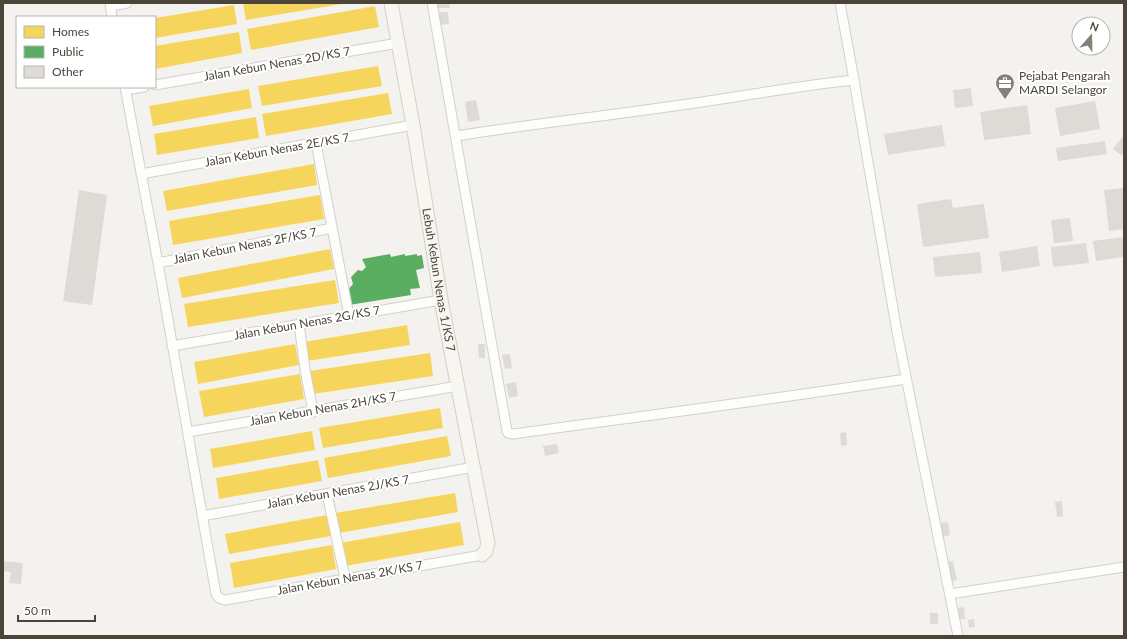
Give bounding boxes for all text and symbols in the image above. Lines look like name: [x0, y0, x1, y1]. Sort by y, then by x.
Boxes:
legend: [16, 16, 156, 88]
north arrow: [1071, 16, 1111, 56]
text: N: [1088, 19, 1101, 34]
text: Homes: [52, 24, 89, 39]
street label: Jalan Kebun Nenas 2D/KS 7: [202, 43, 351, 84]
text: Public: [52, 44, 84, 59]
text: Other: [52, 64, 84, 79]
place label: Pejabat Pengarah MARDI Selangor: [1019, 68, 1110, 97]
office icon: Pejabat Pengarah MARDI Selangor: [994, 72, 1016, 100]
street label: Jalan Kebun Nenas 2E/KS 7: [204, 129, 350, 170]
street label: Lebuh Kebun Nenas 1/KS 7: [419, 207, 459, 353]
street label: Jalan Kebun Nenas 2F/KS 7: [172, 224, 318, 267]
street label: Jalan Kebun Nenas 2G/KS 7: [233, 302, 381, 343]
street label: Jalan Kebun Nenas 2H/KS 7: [248, 388, 397, 429]
street label: Jalan Kebun Nenas 2J/KS 7: [265, 472, 410, 511]
street label: Jalan Kebun Nenas 2K/KS 7: [276, 557, 424, 598]
scale bar: [18, 597, 95, 623]
text: 50 m: [24, 603, 51, 618]

